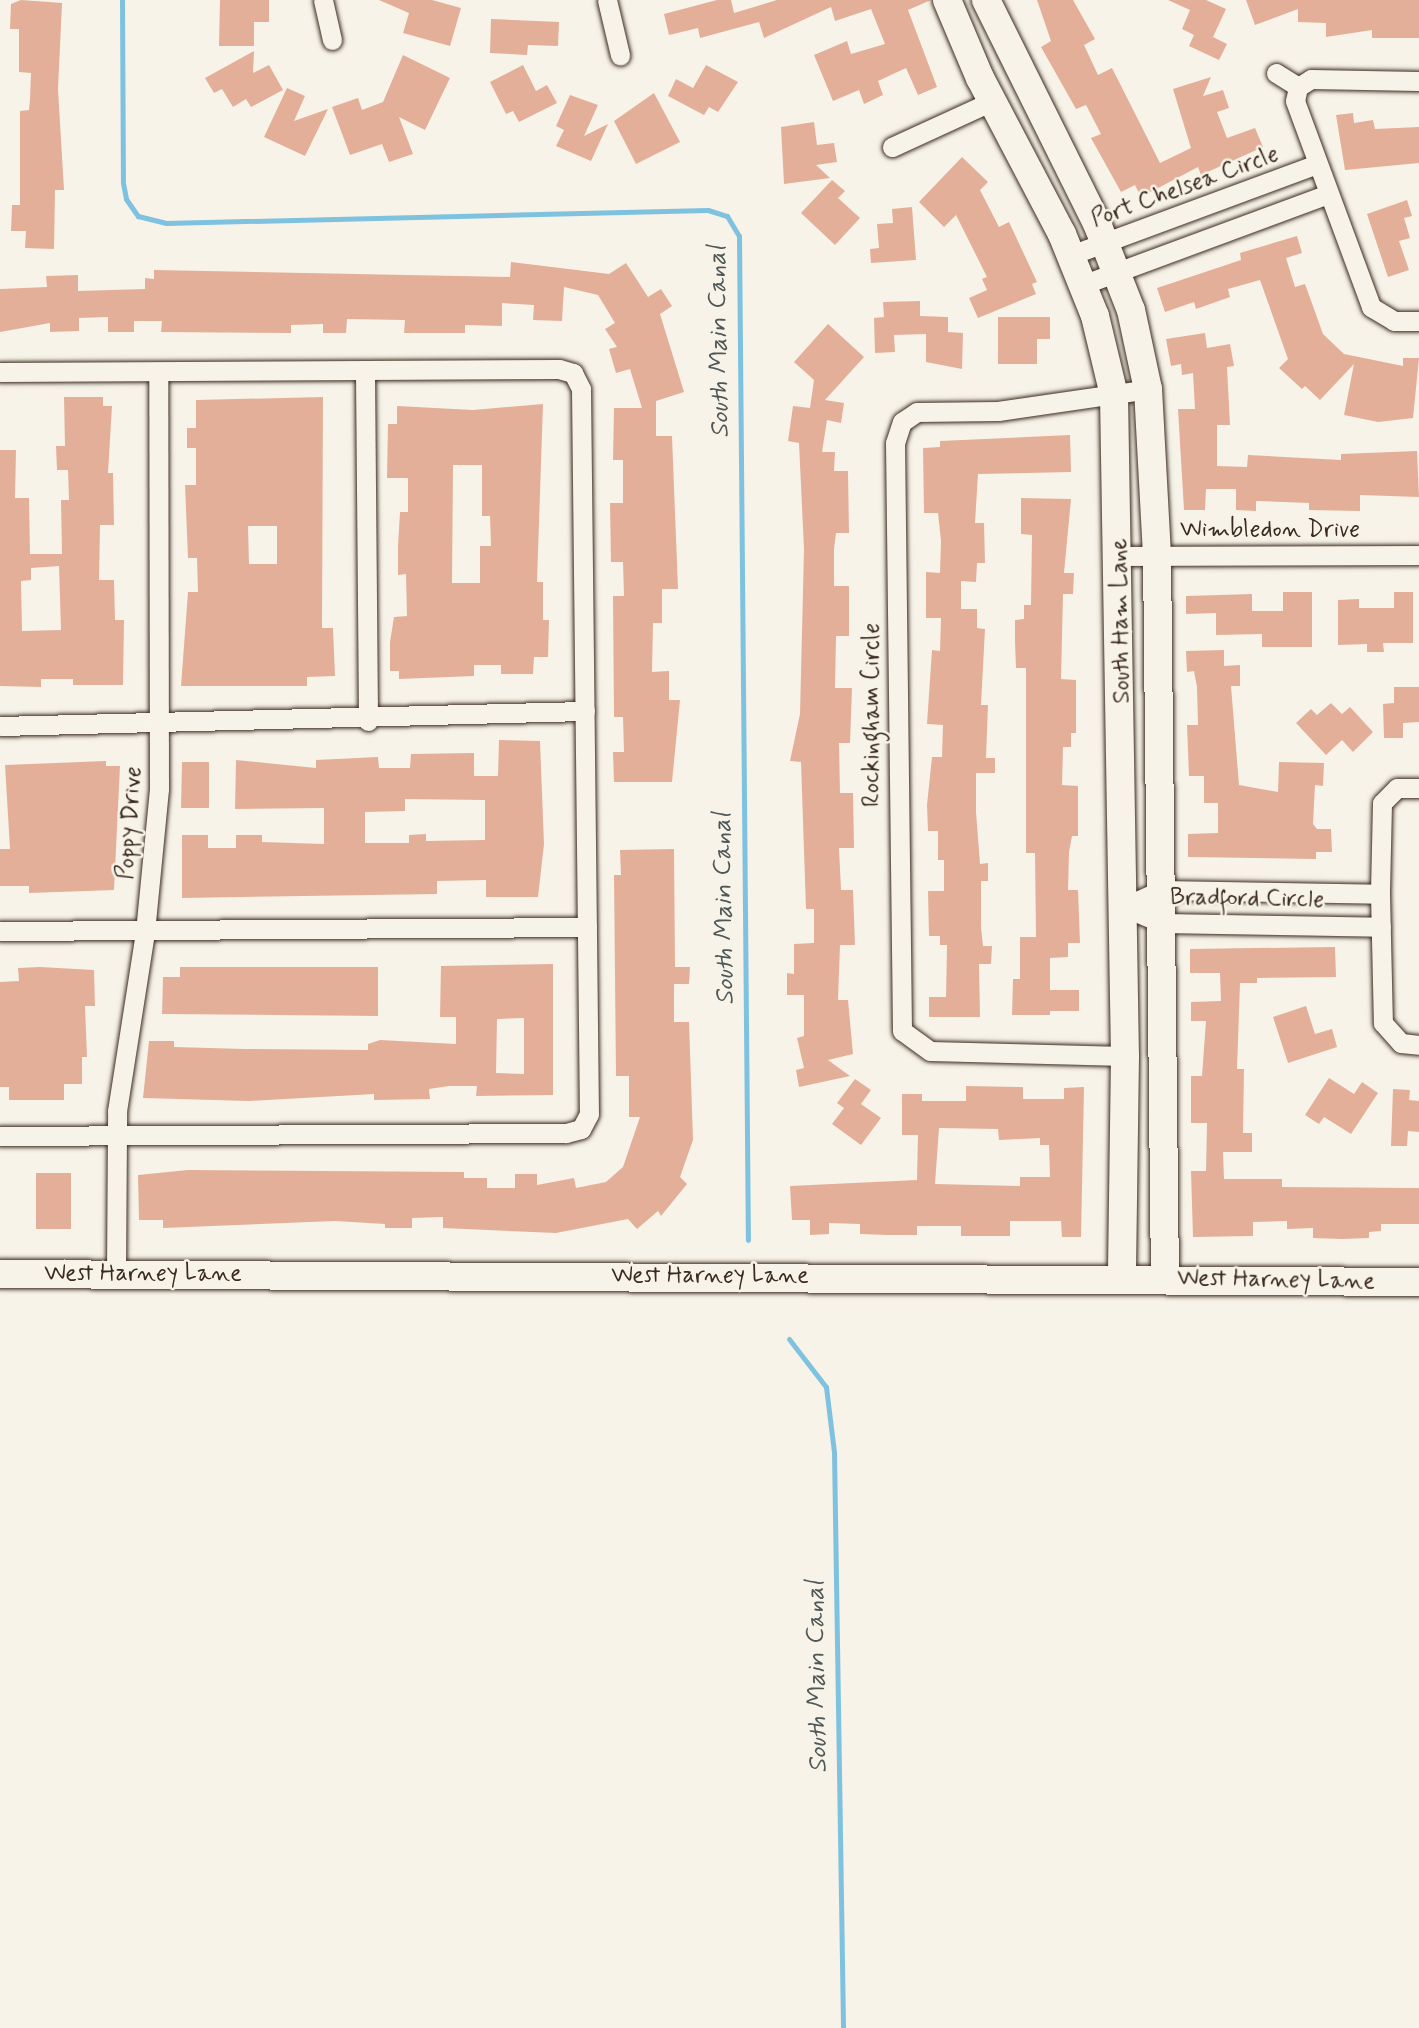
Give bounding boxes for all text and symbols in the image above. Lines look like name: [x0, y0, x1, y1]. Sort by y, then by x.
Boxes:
street label: Port Chelsea Circle: [1087, 140, 1283, 234]
water label: South Main Canal: [703, 246, 737, 438]
street label: Wimbledon Drive: [1180, 516, 1360, 544]
street label: South Ham Lane: [1105, 537, 1137, 705]
street label: Rockingham Circle: [858, 622, 886, 808]
street label: Poppy Drive: [112, 766, 148, 880]
water label: South Main Canal: [708, 813, 742, 1005]
street label: Bradford Circle: [1169, 883, 1325, 915]
street label: West Harney Lane: [47, 1260, 239, 1288]
street label: West Harney Lane: [614, 1262, 806, 1290]
street label: West Harney Lane: [1180, 1264, 1372, 1296]
water label: South Main Canal: [801, 1581, 835, 1773]

